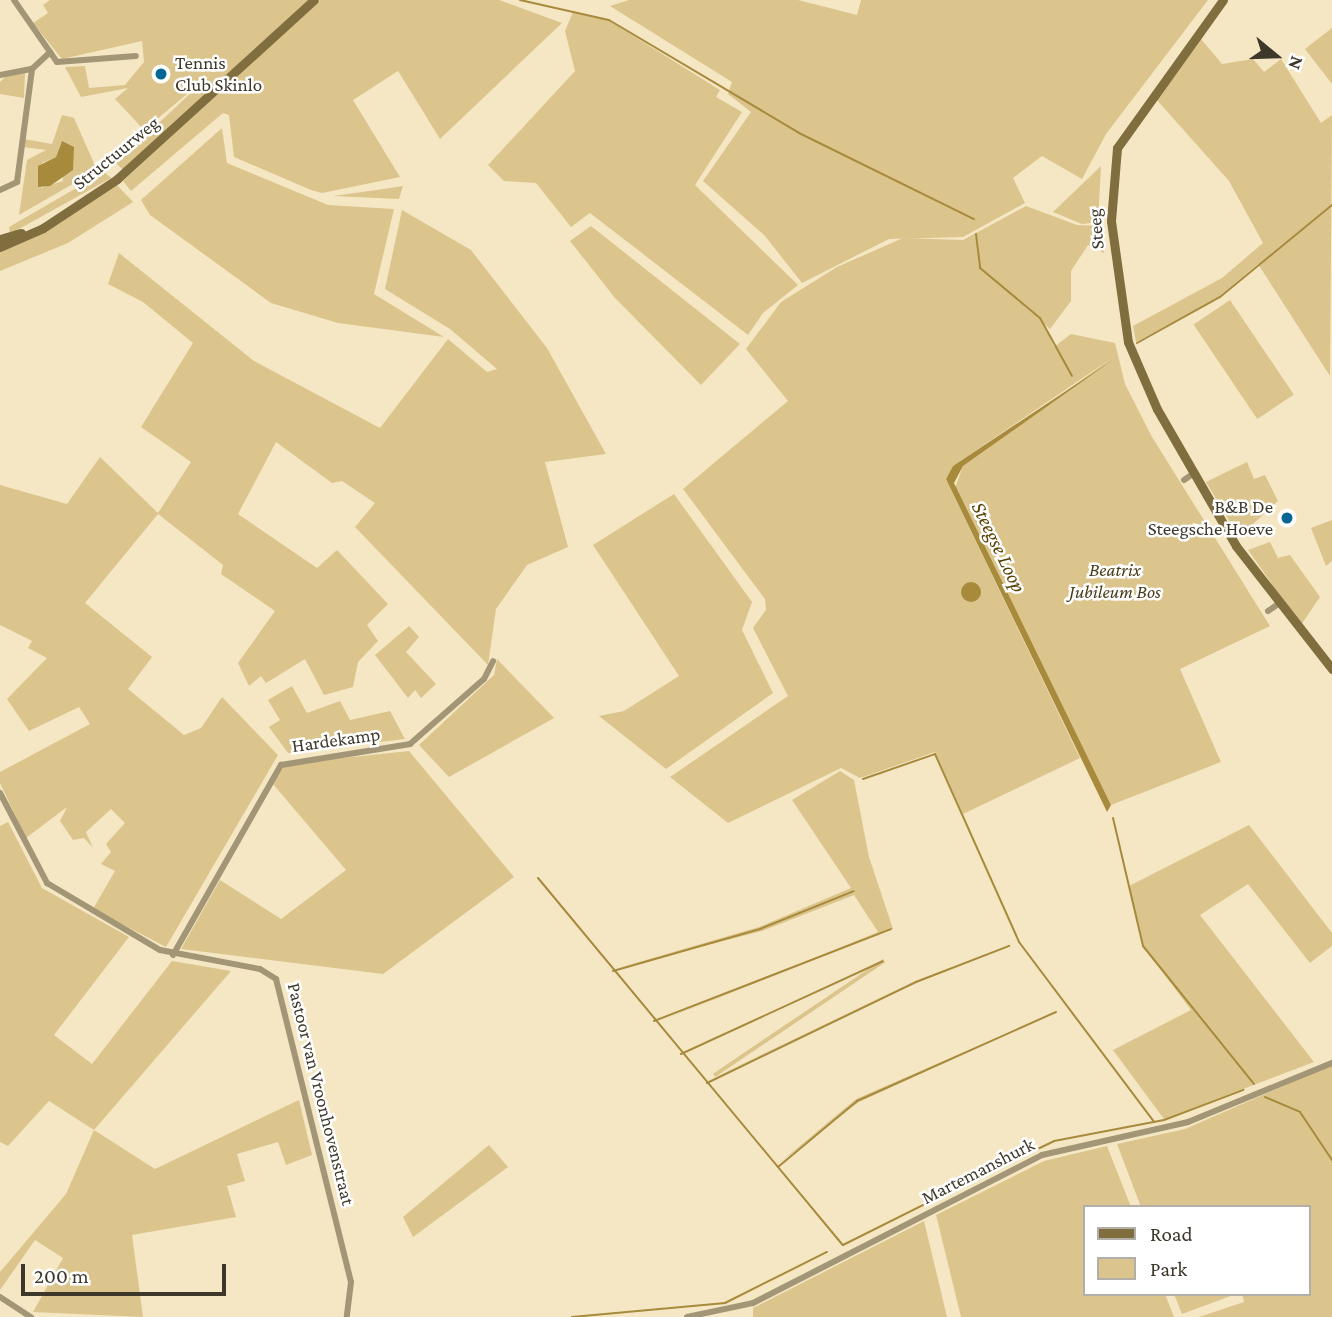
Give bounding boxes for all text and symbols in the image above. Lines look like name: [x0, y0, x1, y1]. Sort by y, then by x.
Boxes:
north arrow: [1241, 21, 1311, 91]
place label: Tennis Club Skinlo: [175, 52, 262, 96]
text: N: [1284, 53, 1308, 73]
marker: Tennis Club Skinlo: [153, 66, 169, 82]
street label: Structuurweg: [68, 111, 164, 195]
street label: Steeg: [1083, 208, 1109, 250]
place label: B&B De Steegsche Hoeve: [1148, 496, 1273, 540]
water label: Steegse Loop: [966, 498, 1032, 596]
marker: B&B De Steegsche Hoeve: [1279, 510, 1295, 526]
park label: Beatrix Jubileum Bos: [1069, 559, 1161, 603]
street label: Hardekamp: [290, 723, 382, 757]
street label: Pastoor van Vroonhovenstraat: [282, 980, 360, 1208]
street label: Martemanshurk: [918, 1133, 1038, 1209]
legend: [1084, 1205, 1311, 1296]
text: Road: [1150, 1222, 1193, 1246]
scale bar: [24, 1250, 229, 1294]
text: Park: [1150, 1257, 1187, 1281]
text: 200 m: [34, 1264, 89, 1288]

